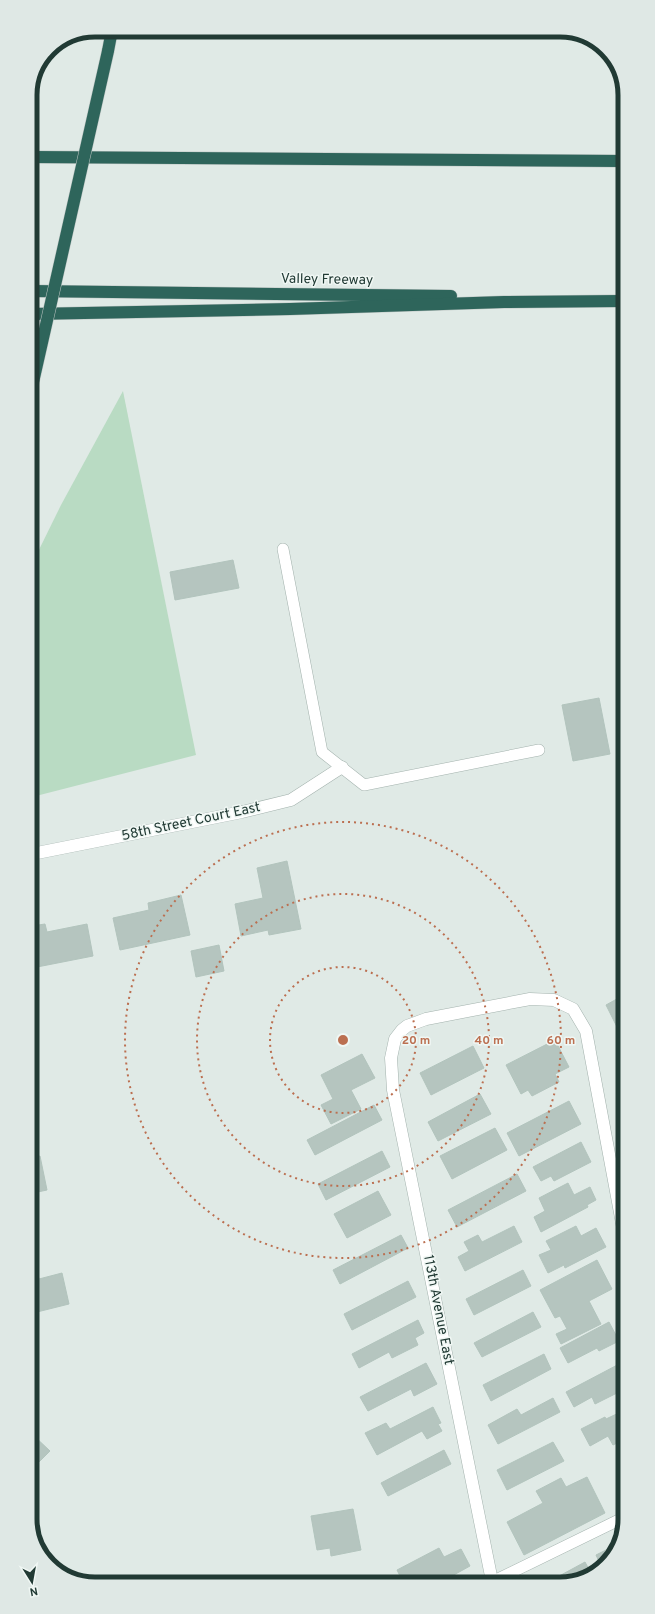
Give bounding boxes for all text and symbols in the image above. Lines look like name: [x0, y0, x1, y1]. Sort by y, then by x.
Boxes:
street label: Valley Freeway: [281, 271, 373, 289]
street label: 58th Street Court East: [120, 799, 262, 845]
centre of rings: [336, 1033, 350, 1047]
text: 20 m: [402, 1033, 430, 1049]
text: 40 m: [474, 1033, 504, 1049]
text: 60 m: [547, 1033, 575, 1049]
street label: 113th Avenue East: [419, 1254, 457, 1366]
north arrow: [12, 1562, 52, 1602]
text: N: [29, 1583, 39, 1598]

